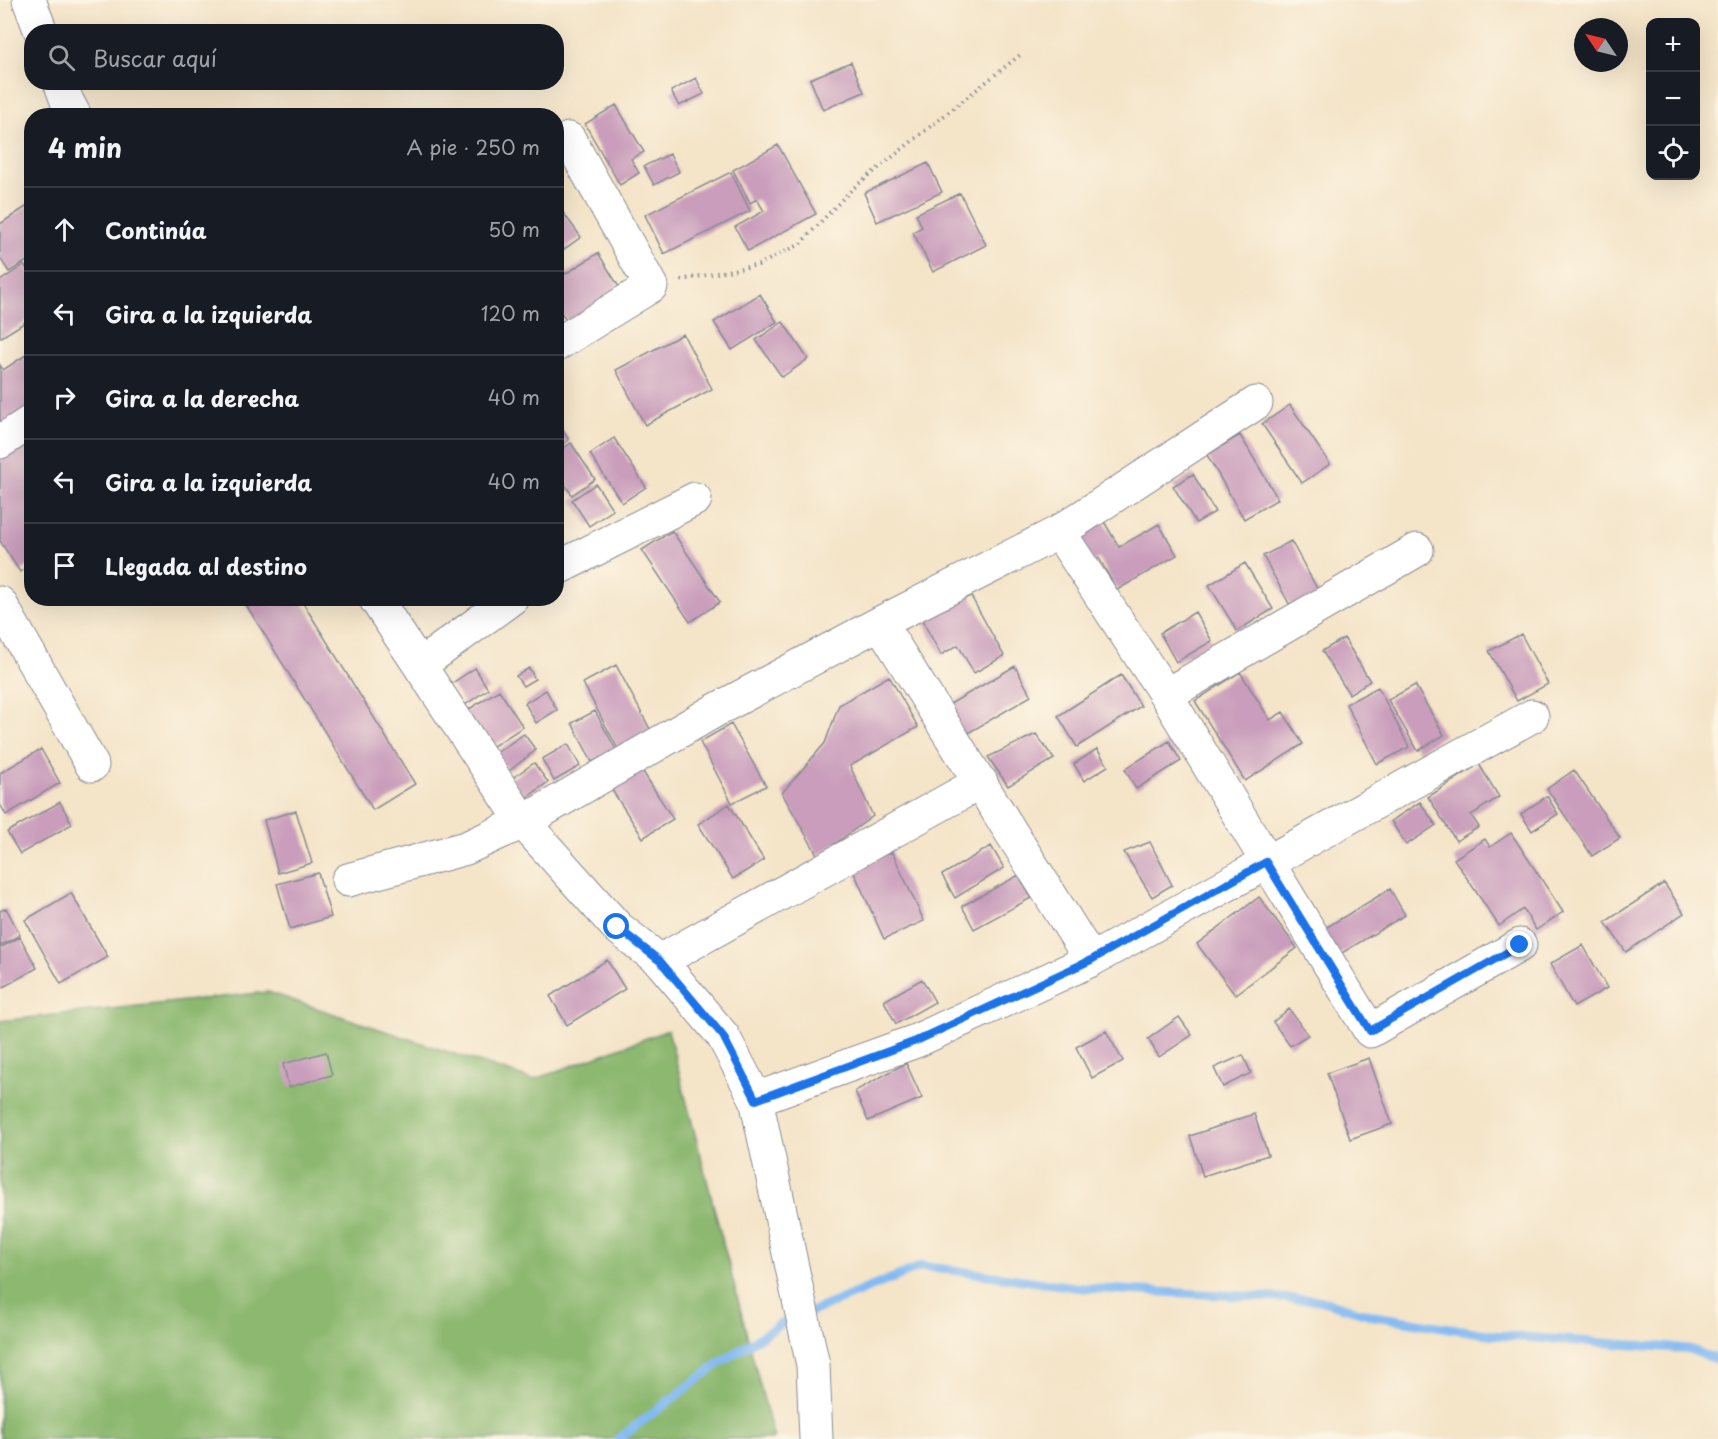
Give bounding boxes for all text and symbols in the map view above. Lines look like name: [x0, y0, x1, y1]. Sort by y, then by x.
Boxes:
north arrow: [1574, 18, 1628, 72]
map controls: [1646, 18, 1700, 180]
button: +: [1646, 18, 1700, 72]
search box: [24, 24, 564, 90]
icon: search: [45, 41, 78, 74]
text: Buscar aquí: [93, 41, 217, 74]
button: −: [1646, 72, 1700, 126]
button: locate: [1646, 126, 1700, 180]
text: 4 min: [48, 128, 122, 167]
text: A pie · 250 m: [406, 132, 540, 162]
icon: ahead: [48, 213, 81, 246]
text: Continúa: [105, 213, 207, 246]
text: 50 m: [488, 214, 540, 244]
icon: left: [48, 297, 81, 330]
text: Gira a la izquierda: [105, 297, 312, 330]
text: 120 m: [481, 298, 540, 328]
icon: right: [48, 381, 81, 414]
text: Gira a la derecha: [105, 381, 299, 414]
text: 40 m: [488, 382, 540, 412]
icon: left: [48, 465, 81, 498]
text: Gira a la izquierda: [105, 465, 312, 498]
text: 40 m: [488, 466, 540, 496]
icon: arrive: [48, 549, 81, 582]
text: Llegada al destino: [105, 549, 307, 582]
route start: [603, 913, 629, 939]
route end: [1506, 931, 1532, 957]

